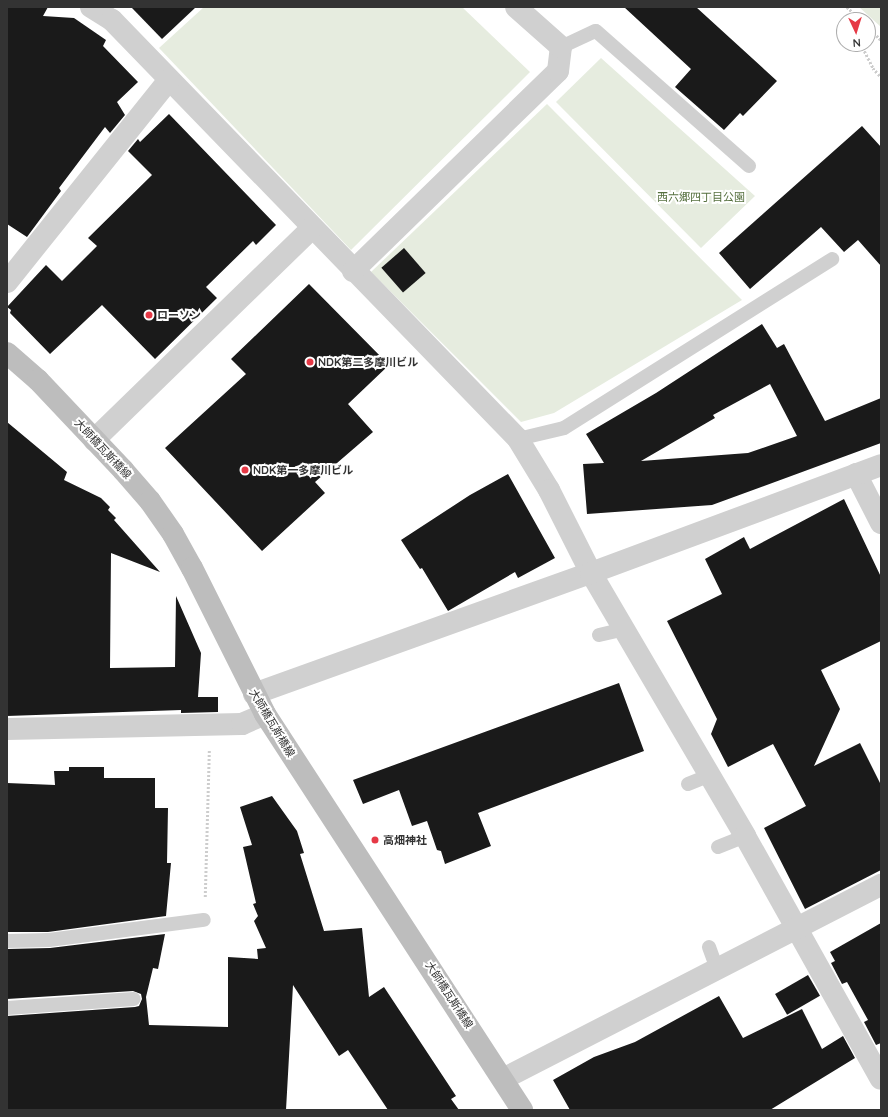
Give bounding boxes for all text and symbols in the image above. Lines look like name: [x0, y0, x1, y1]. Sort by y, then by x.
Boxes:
north arrow: [836, 12, 876, 52]
text: N: [852, 36, 861, 50]
park label: 西六郷四丁目公園: [657, 190, 745, 204]
place label: ローソン: [157, 308, 201, 322]
marker: ローソン: [144, 310, 154, 320]
place label: NDK第二多摩川ビル: [318, 355, 418, 369]
marker: NDK第二多摩川ビル: [305, 357, 315, 367]
street label: 大師橋瓦斯橋線: [72, 416, 134, 482]
place label: NDK第一多摩川ビル: [253, 463, 353, 477]
marker: NDK第一多摩川ビル: [240, 465, 250, 475]
street label: 大師橋瓦斯橋線: [247, 687, 297, 759]
place label: 高畑神社: [383, 833, 427, 847]
marker: 高畑神社: [370, 835, 380, 845]
street label: 大師橋瓦斯橋線: [422, 959, 476, 1031]

